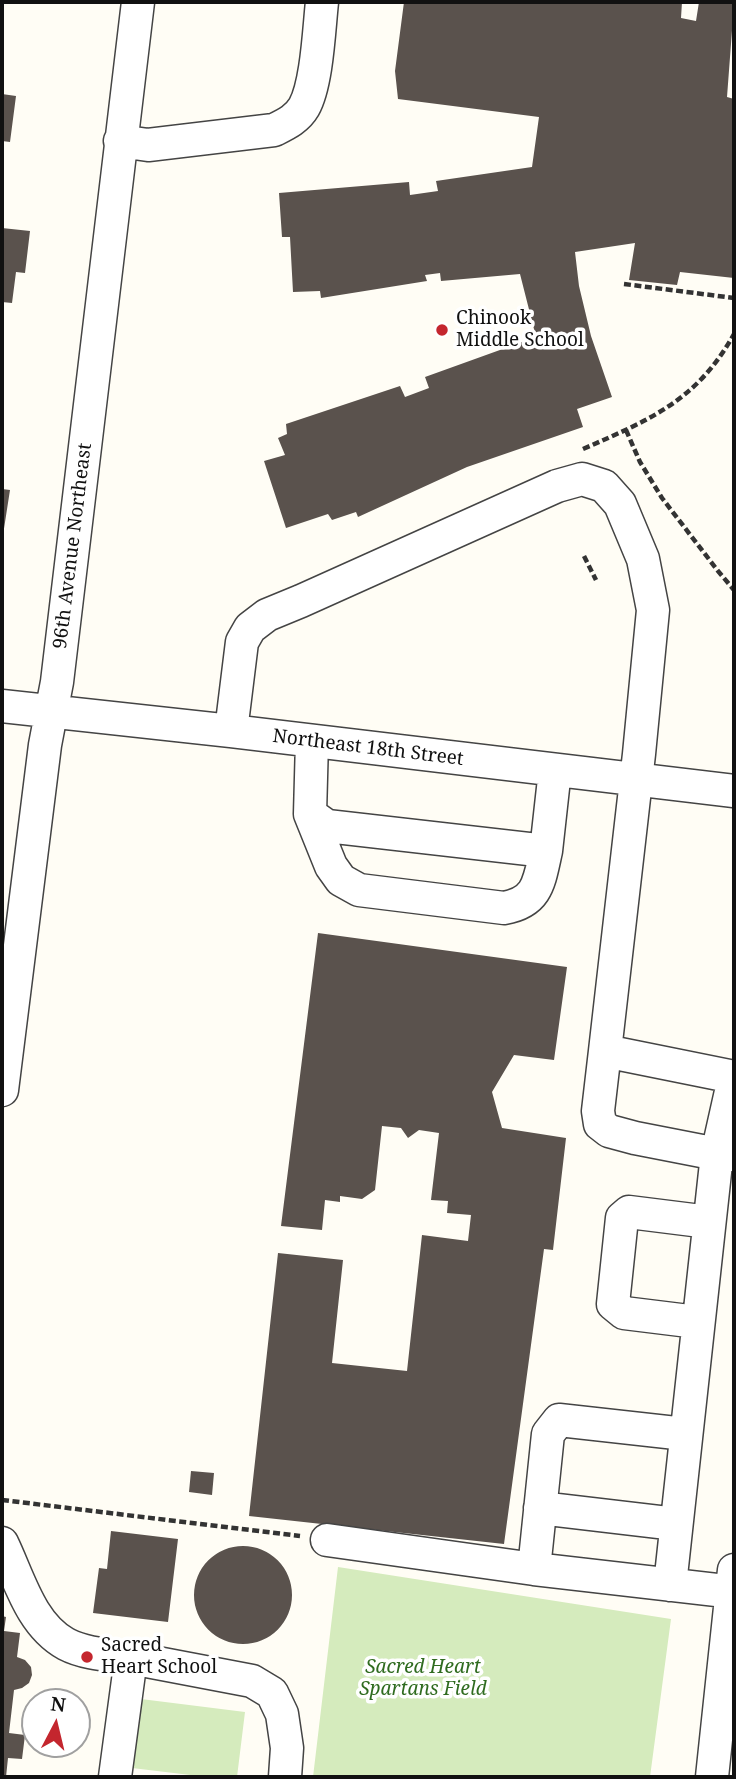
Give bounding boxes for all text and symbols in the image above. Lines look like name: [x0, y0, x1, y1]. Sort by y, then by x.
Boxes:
place label: Chinook Middle School: [456, 308, 584, 352]
marker: Chinook Middle School: [434, 322, 450, 338]
street label: 96th Avenue Northeast: [49, 442, 97, 650]
street label: Northeast 18th Street: [271, 725, 465, 771]
place label: Sacred Heart School: [101, 1635, 217, 1679]
marker: Sacred Heart School: [79, 1649, 95, 1665]
park label: Sacred Heart Spartans Field: [359, 1657, 487, 1701]
north arrow: [21, 1688, 91, 1758]
text: N: [49, 1690, 67, 1718]

